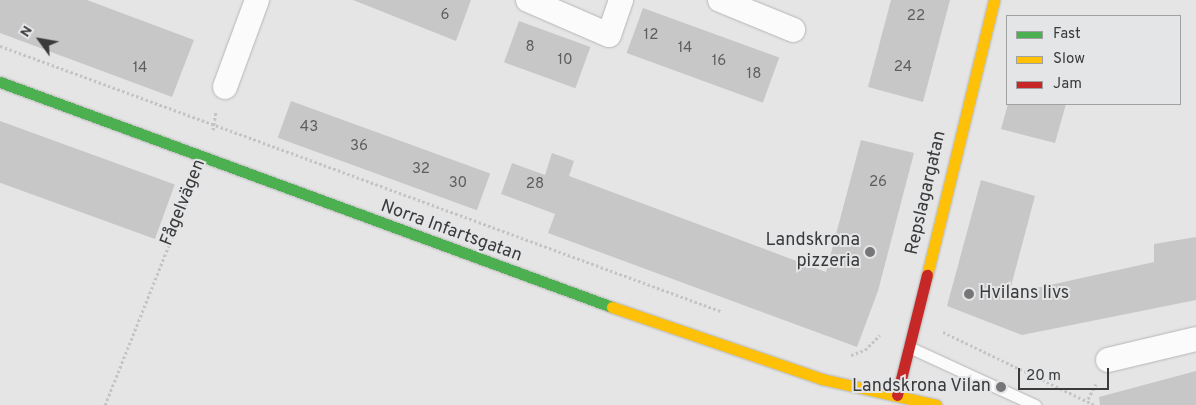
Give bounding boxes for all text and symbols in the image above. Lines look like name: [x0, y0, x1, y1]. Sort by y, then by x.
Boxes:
house number: 6: [441, 7, 449, 25]
house number: 22: [907, 8, 925, 26]
north arrow: [15, 15, 65, 65]
legend: [1006, 15, 1181, 105]
text: N: [17, 23, 37, 41]
text: Fast: [1053, 25, 1081, 44]
house number: 12: [644, 27, 658, 45]
house number: 8: [525, 39, 535, 57]
house number: 14: [678, 40, 692, 58]
text: Slow: [1053, 50, 1085, 69]
house number: 10: [557, 52, 573, 70]
house number: 16: [712, 53, 726, 71]
house number: 24: [894, 59, 912, 77]
house number: 14: [133, 60, 147, 78]
house number: 18: [747, 66, 761, 84]
text: Jam: [1053, 75, 1082, 94]
house number: 43: [300, 119, 318, 137]
street label: Repslagargatan: [902, 129, 952, 257]
house number: 36: [350, 138, 368, 156]
street label: Fågelvägen: [157, 156, 211, 250]
house number: 32: [412, 161, 430, 179]
house number: 26: [869, 174, 887, 192]
house number: 30: [449, 175, 467, 193]
house number: 28: [526, 176, 544, 194]
street label: Norra Infartsgatan: [377, 196, 525, 268]
place label: Landskrona pizzeria: [765, 231, 860, 274]
marker: Landskrona pizzeria: [864, 246, 876, 258]
place label: Hvilans livs: [979, 283, 1069, 305]
marker: Hvilans livs: [963, 288, 975, 300]
scale bar: [1021, 358, 1112, 390]
text: 20 m: [1026, 367, 1061, 386]
place label: Landskrona Vilan: [851, 376, 991, 398]
marker: Landskrona Vilan: [995, 381, 1007, 393]

